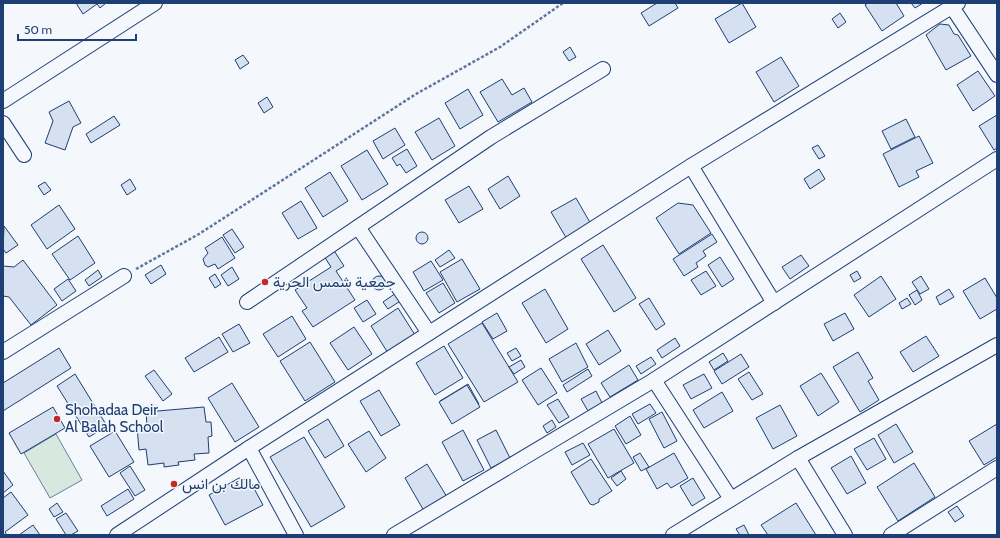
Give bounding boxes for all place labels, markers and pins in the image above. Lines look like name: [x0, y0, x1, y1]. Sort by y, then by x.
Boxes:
place label: جمعية شمس الحرية: [273, 273, 395, 292]
marker: جمعية شمس الحرية: [260, 277, 270, 287]
place label: Shohadaa Deir Al Balah School: [65, 401, 164, 436]
marker: Shohadaa Deir Al Balah School: [52, 414, 62, 424]
place label: مالك بن انس: [182, 475, 260, 494]
marker: مالك بن انس: [169, 479, 179, 489]

